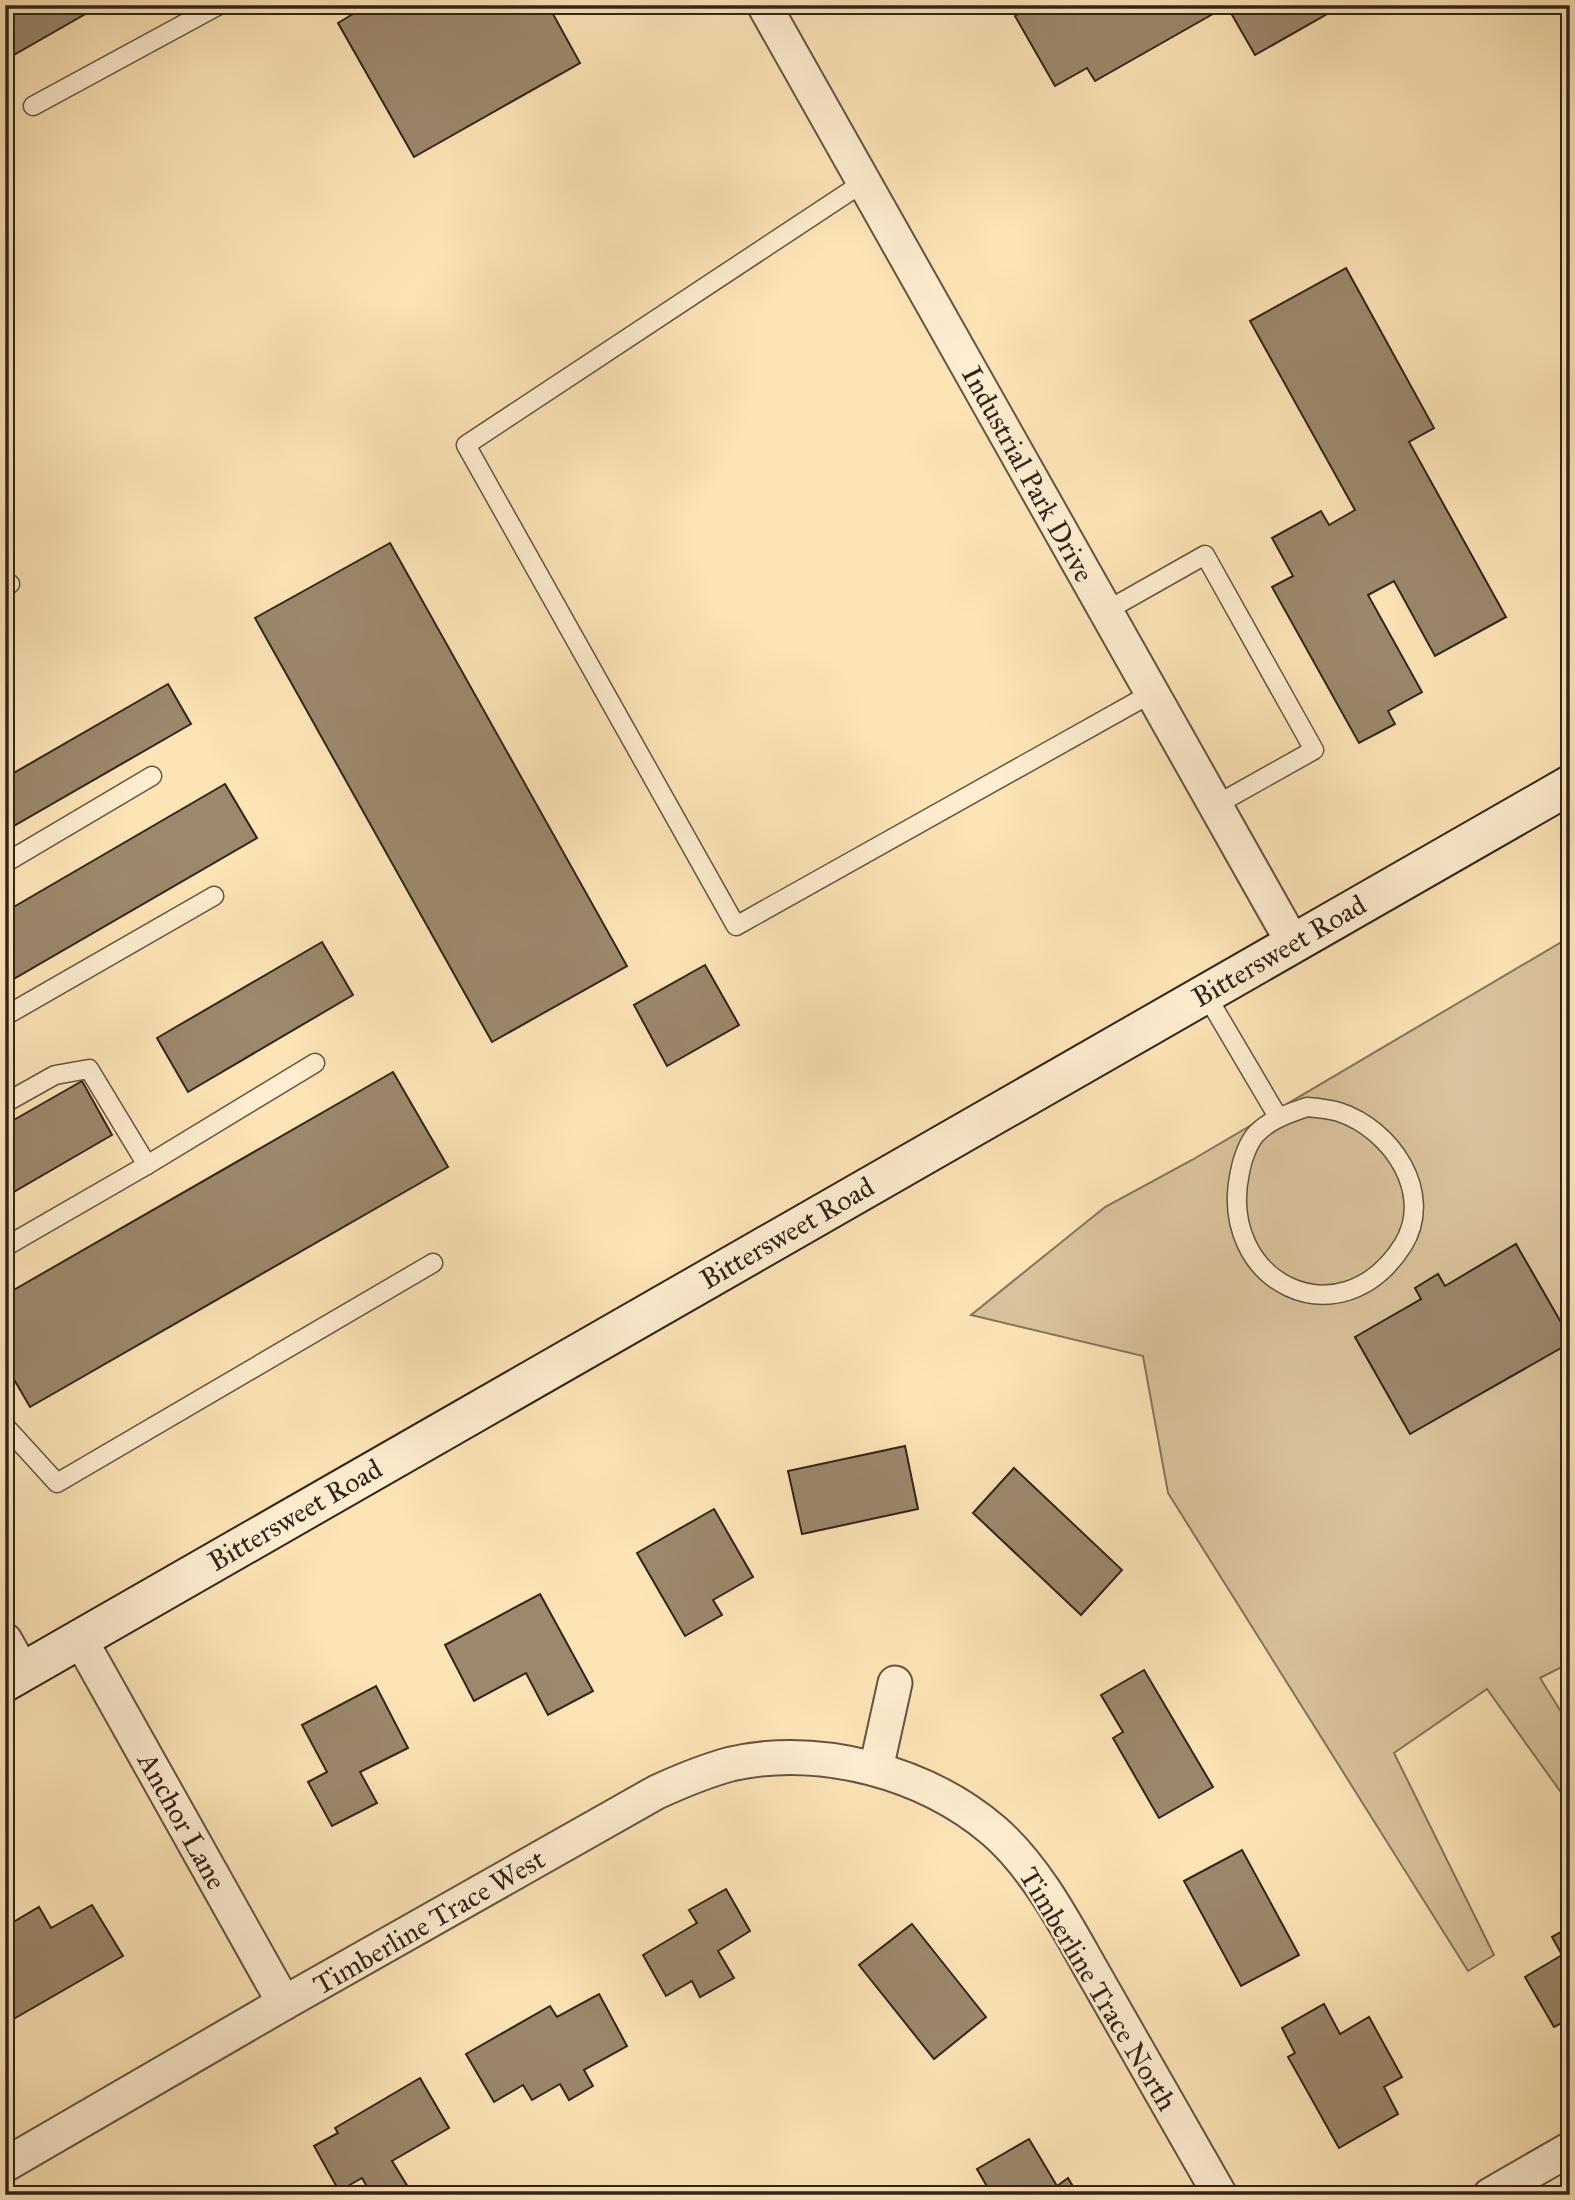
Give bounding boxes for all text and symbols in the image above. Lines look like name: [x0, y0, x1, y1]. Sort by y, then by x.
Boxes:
street label: Industrial Park Drive: [954, 360, 1102, 588]
street label: Bittersweet Road: [1186, 887, 1372, 1015]
street label: Bittersweet Road: [694, 1169, 880, 1297]
street label: Bittersweet Road: [202, 1451, 388, 1579]
street label: Anchor Lane: [130, 1745, 234, 1896]
street label: Timberline Trace West: [307, 1841, 551, 2003]
street label: Timberline Trace North: [1011, 1861, 1185, 2117]

